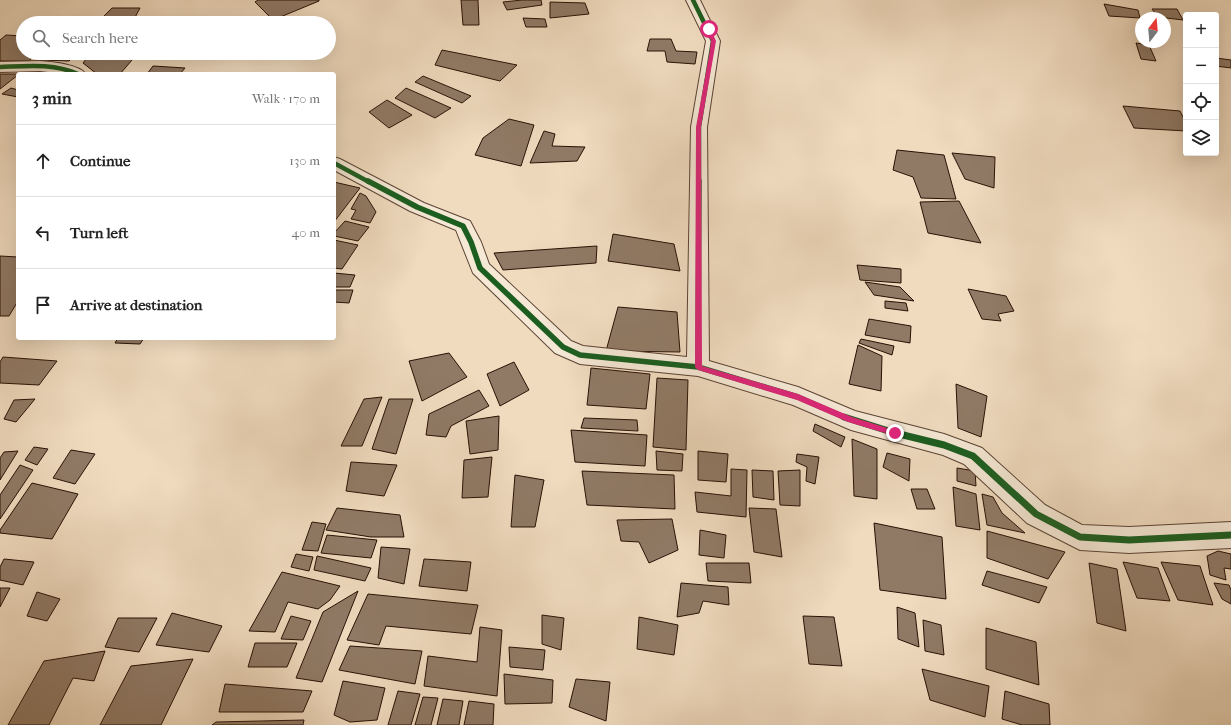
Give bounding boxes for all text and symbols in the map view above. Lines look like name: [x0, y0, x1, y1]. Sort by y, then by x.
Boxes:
north arrow: [1135, 12, 1171, 48]
map controls: [1183, 12, 1219, 156]
button: +: [1183, 12, 1219, 48]
search box: [16, 16, 336, 60]
route start: [700, 20, 718, 38]
icon: search: [30, 27, 52, 49]
text: Search here: [62, 29, 138, 47]
button: −: [1183, 48, 1219, 84]
button: locate: [1183, 84, 1219, 120]
text: 3 min: [32, 88, 72, 108]
text: Walk · 170 m: [252, 91, 320, 106]
button: layers: [1183, 120, 1219, 156]
icon: ahead: [32, 150, 54, 172]
text: Continue: [70, 152, 130, 170]
text: 130 m: [289, 153, 320, 168]
icon: left: [32, 222, 54, 244]
text: Turn left: [70, 224, 128, 242]
text: 40 m: [292, 225, 320, 240]
icon: arrive: [32, 294, 54, 316]
text: Arrive at destination: [70, 296, 202, 314]
route end: [886, 424, 904, 442]

